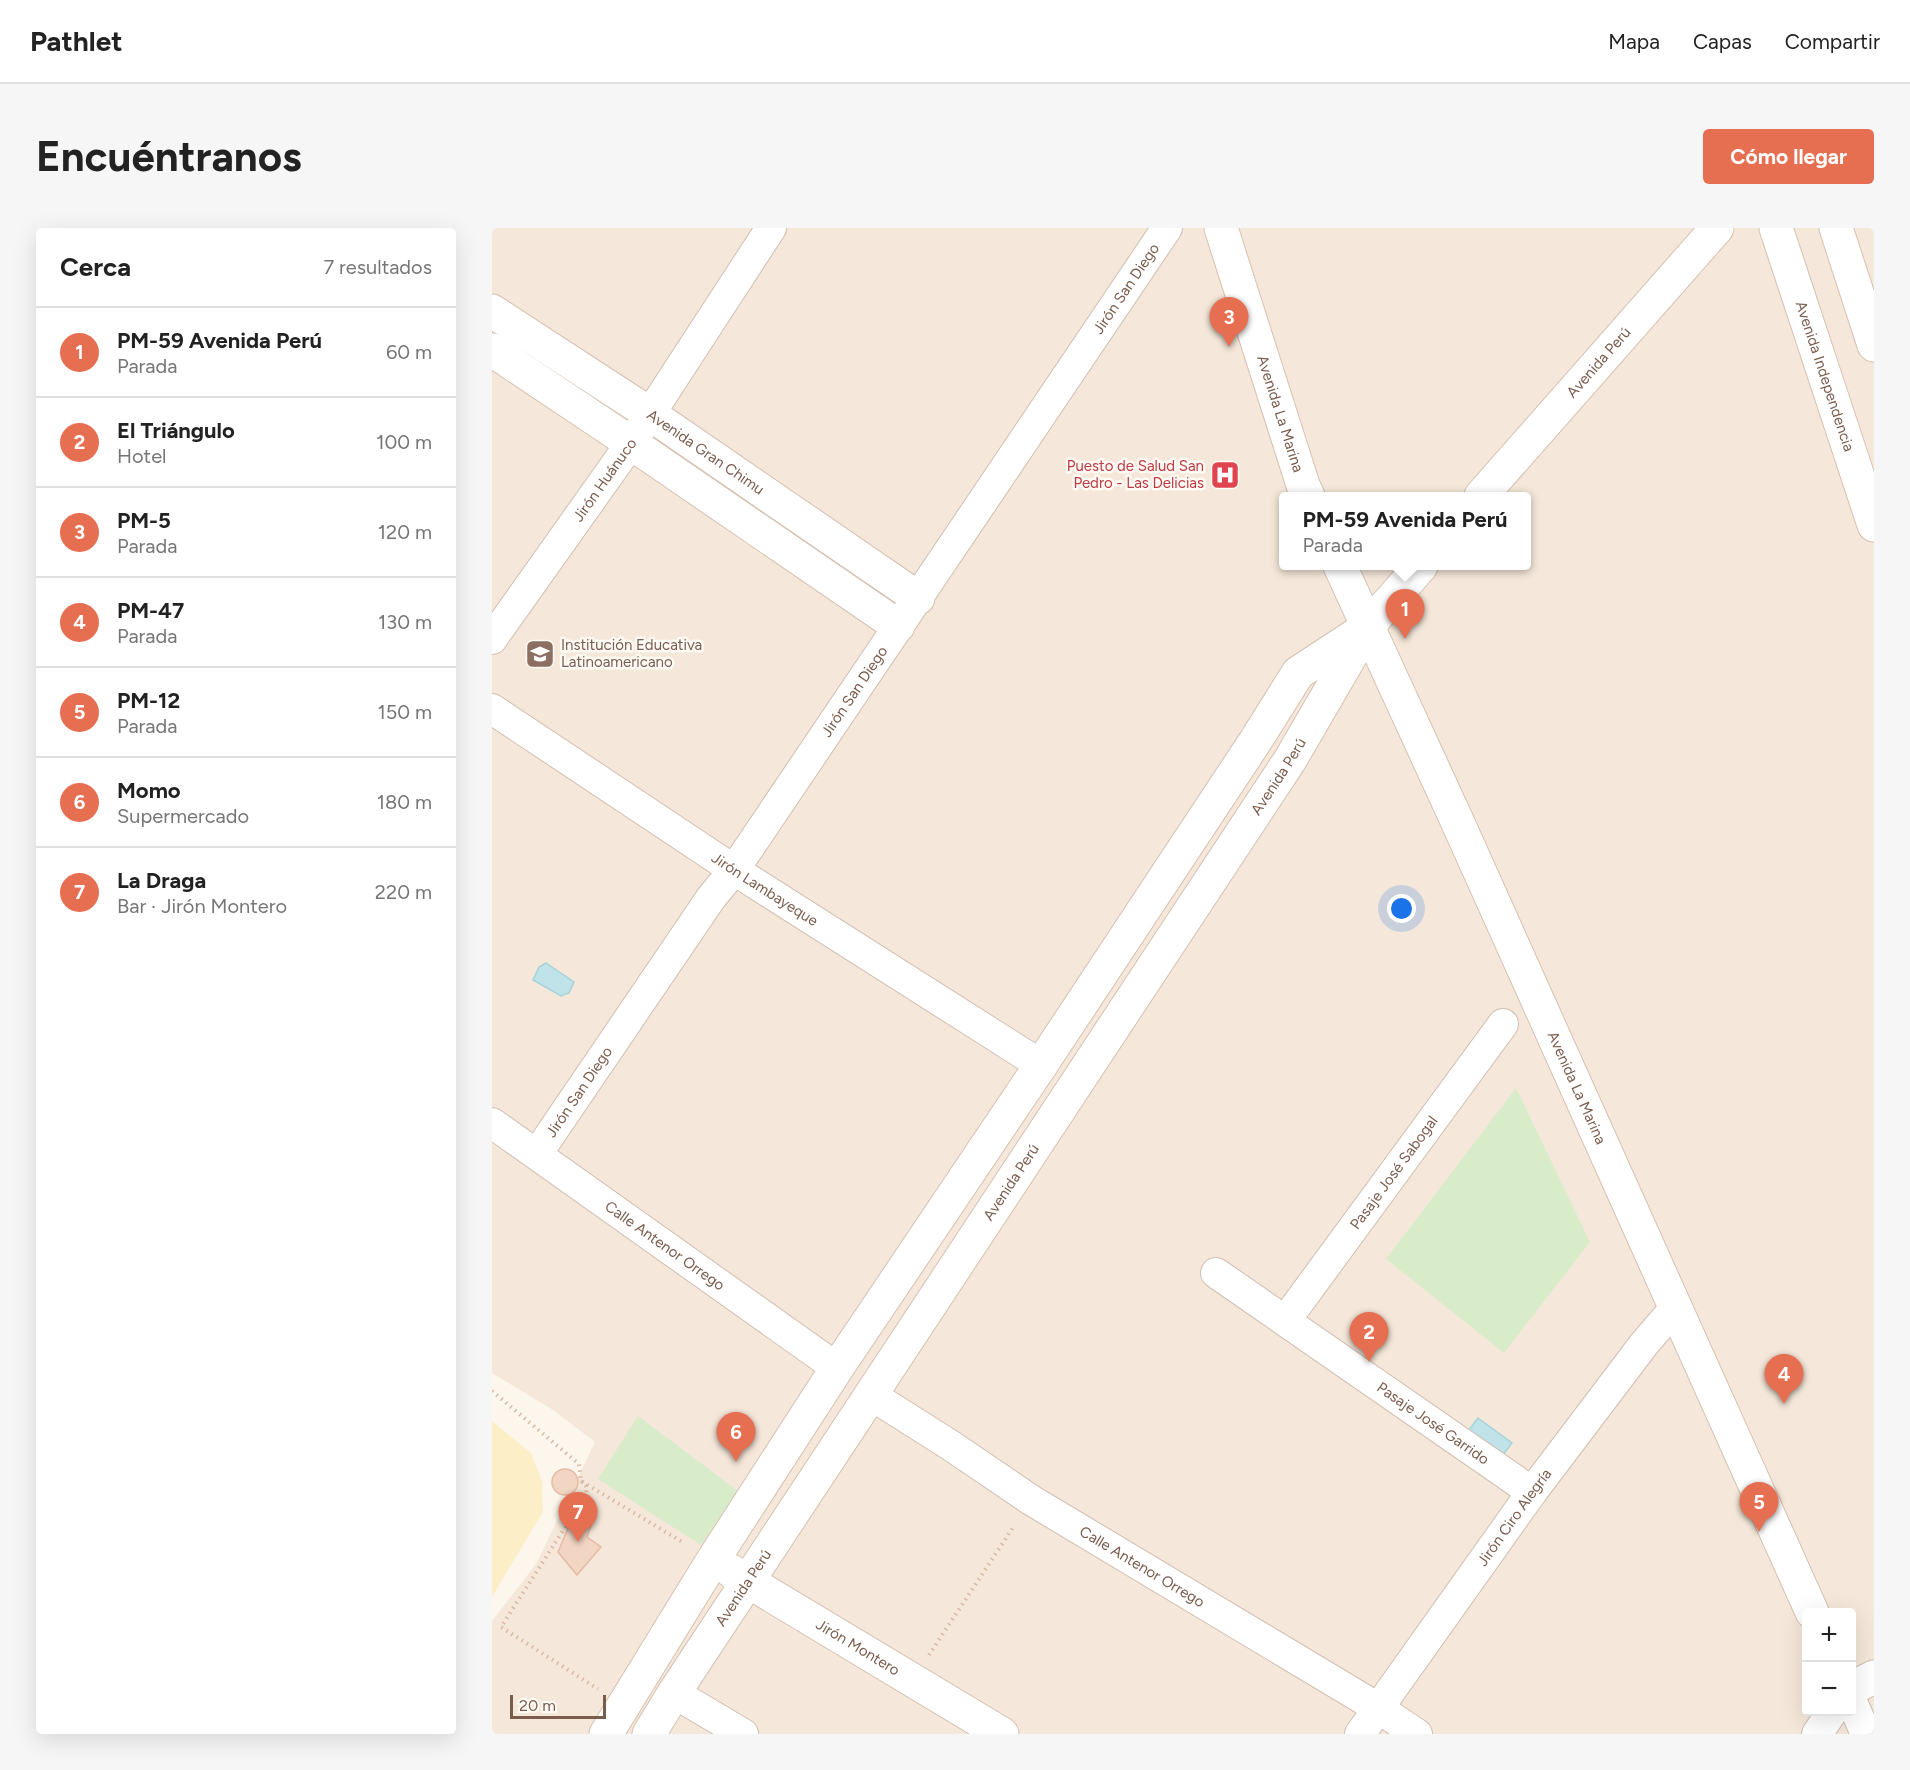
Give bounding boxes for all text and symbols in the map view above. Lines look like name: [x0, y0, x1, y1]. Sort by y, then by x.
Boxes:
text: Pathlet: [30, 24, 122, 58]
text: Mapa: [1608, 29, 1660, 54]
text: Capas: [1693, 29, 1752, 54]
text: Compartir: [1785, 29, 1880, 54]
button: Cómo llegar: [1703, 129, 1874, 184]
text: Encuéntranos: [36, 131, 302, 182]
street label: Jirón San Diego: [1089, 240, 1163, 337]
text: Cerca: [60, 251, 131, 283]
text: 7 resultados: [323, 255, 432, 279]
pin: 3: [1210, 298, 1248, 347]
street label: Avenida Independencia: [1792, 299, 1858, 454]
street label: Avenida Perú: [1563, 323, 1634, 401]
text: PM-59 Avenida Perú: [117, 327, 322, 354]
text: 1: [75, 340, 84, 364]
text: 60 m: [386, 340, 432, 364]
street label: Avenida La Marina: [1253, 353, 1307, 475]
text: Parada: [117, 354, 177, 378]
street label: Avenida Gran Chimu: [644, 406, 768, 499]
text: El Triángulo: [117, 417, 235, 444]
text: 2: [74, 430, 85, 454]
text: 100 m: [376, 430, 432, 454]
street label: Jirón Huánuco: [569, 435, 641, 525]
text: Hotel: [117, 444, 166, 468]
place label: Puesto de Salud San Pedro - Las Delicias: [1067, 457, 1204, 492]
hospital icon: Puesto de Salud San Pedro - Las Delicias: [1209, 459, 1241, 491]
popup: [1279, 492, 1531, 570]
text: PM-59 Avenida Perú: [1302, 506, 1508, 533]
text: PM-5: [117, 507, 171, 534]
text: 3: [74, 520, 85, 544]
text: 120 m: [378, 520, 432, 544]
text: Parada: [1302, 533, 1363, 557]
text: Parada: [117, 534, 177, 558]
pin: 1: [1386, 590, 1424, 639]
text: PM-47: [117, 597, 184, 624]
text: 4: [73, 610, 86, 634]
text: 130 m: [378, 610, 432, 634]
text: Parada: [117, 624, 177, 648]
place label: Institución Educativa Latinoamericano: [561, 636, 702, 671]
school or university icon: Institución Educativa Latinoamericano: [524, 638, 556, 670]
street label: Jirón San Diego: [817, 643, 891, 740]
text: PM-12: [117, 687, 180, 714]
text: 5: [74, 700, 85, 724]
text: 150 m: [377, 700, 432, 724]
text: Parada: [117, 714, 177, 738]
street label: Avenida Perú: [1247, 735, 1310, 818]
text: Momo: [117, 777, 181, 804]
text: 6: [74, 790, 85, 814]
text: 180 m: [377, 790, 432, 814]
text: Supermercado: [117, 804, 249, 828]
street label: Jirón Lambayeque: [708, 849, 821, 930]
text: La Draga: [117, 867, 206, 894]
text: 7: [74, 880, 85, 904]
text: 220 m: [375, 880, 432, 904]
text: Bar · Jirón Montero: [117, 894, 287, 918]
your location: [1387, 894, 1416, 923]
street label: Avenida La Marina: [1544, 1028, 1610, 1147]
street label: Jirón San Diego: [542, 1043, 616, 1141]
street label: Pasaje José Sabogal: [1346, 1112, 1441, 1233]
street label: Avenida Perú: [979, 1141, 1043, 1224]
street label: Calle Antenor Orrego: [601, 1197, 729, 1295]
pin: 2: [1350, 1312, 1388, 1362]
pin: 4: [1764, 1354, 1804, 1404]
street label: Pasaje José Garrido: [1373, 1378, 1493, 1469]
pin: 6: [716, 1412, 756, 1462]
street label: Jirón Ciro Alegría: [1473, 1465, 1555, 1570]
pin: 5: [1740, 1482, 1778, 1532]
pin: 7: [558, 1492, 598, 1542]
street label: Calle Antenor Orrego: [1076, 1522, 1208, 1611]
street label: Avenida Perú: [712, 1546, 775, 1630]
map controls: [1802, 1608, 1856, 1716]
button: +: [1802, 1608, 1856, 1662]
street label: Jirón Montero: [813, 1615, 903, 1680]
button: −: [1802, 1662, 1856, 1716]
scale bar: [510, 1692, 606, 1720]
text: 20 m: [519, 1696, 556, 1715]

